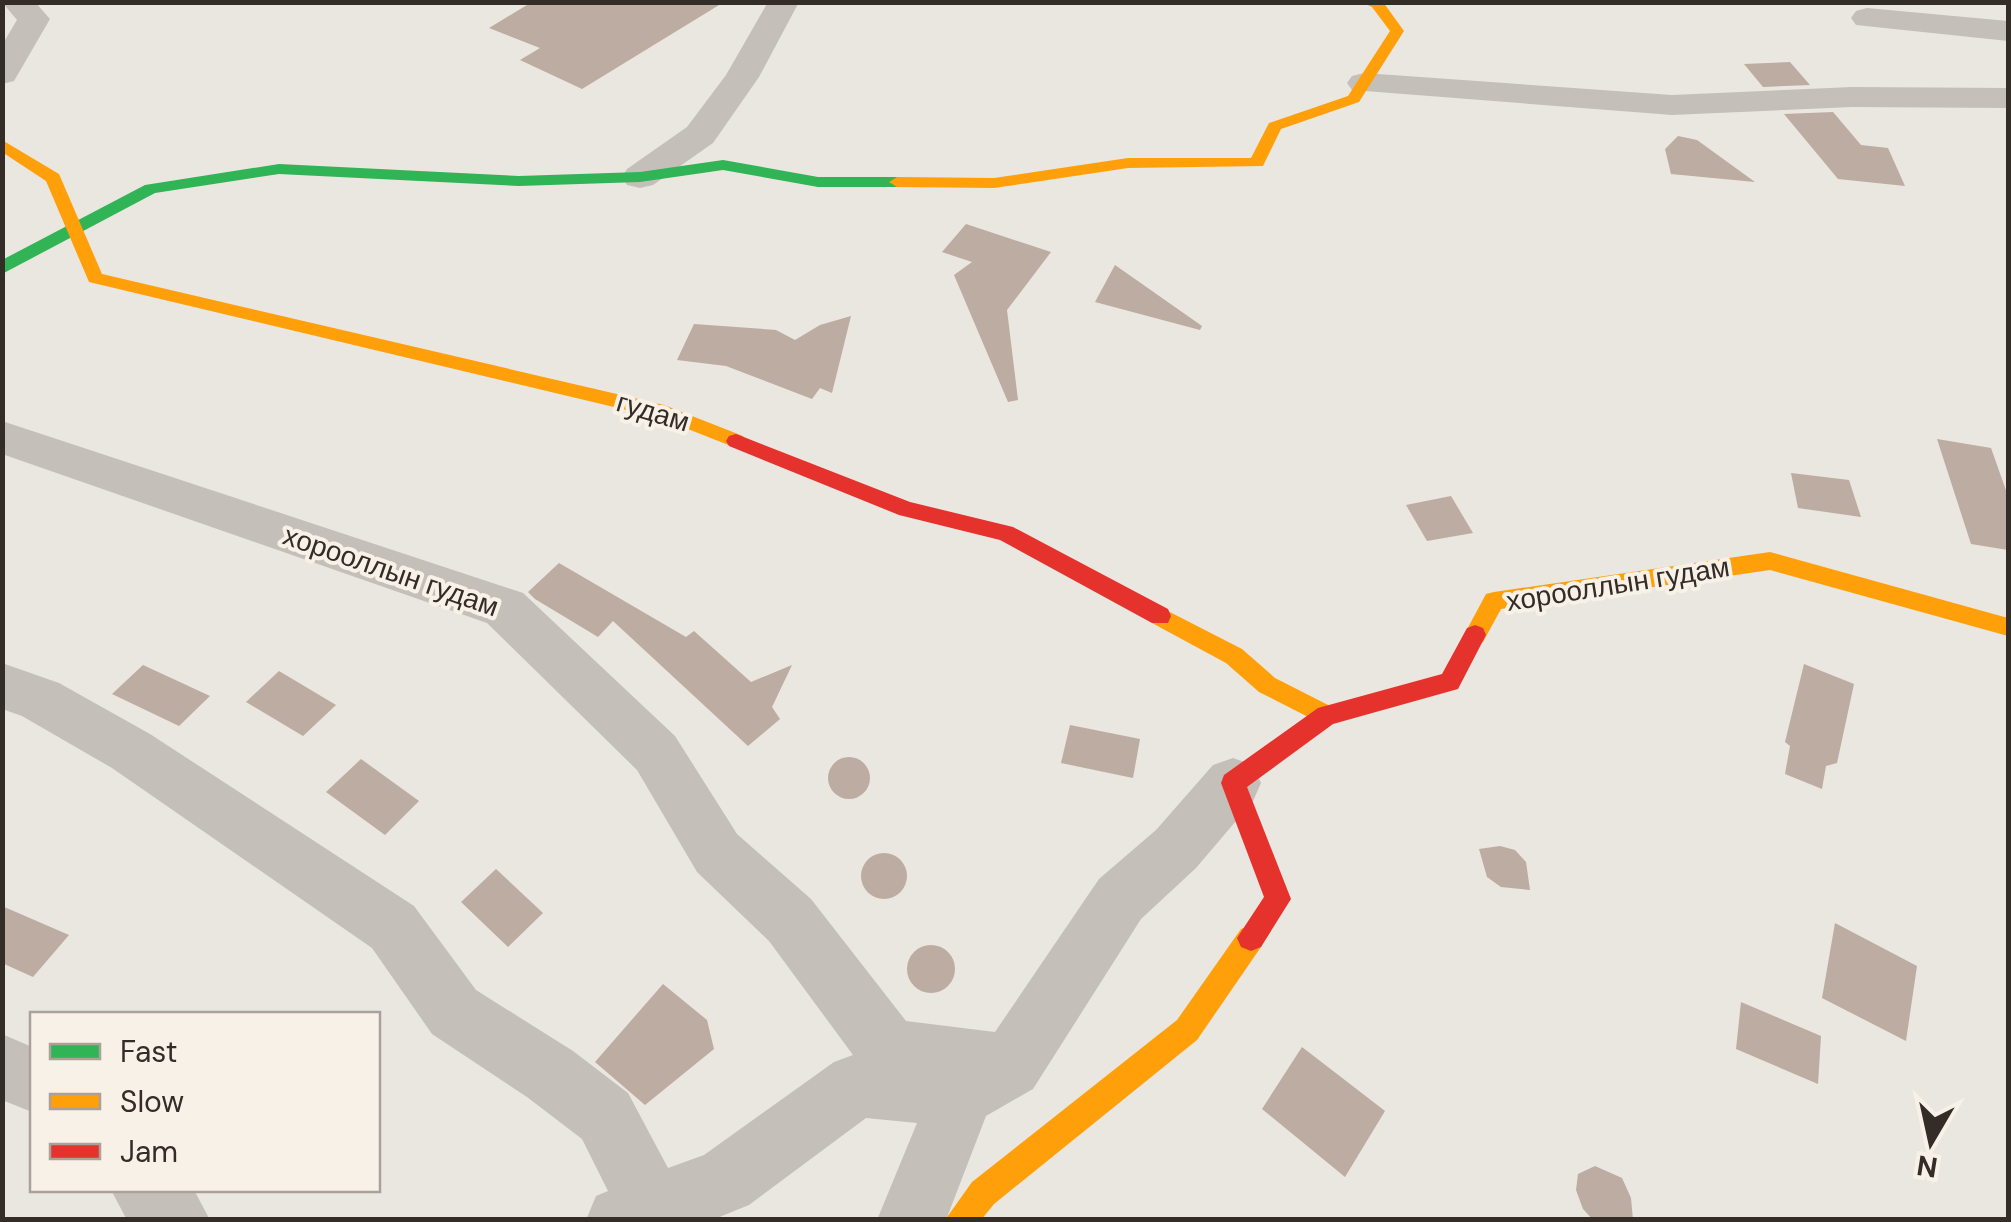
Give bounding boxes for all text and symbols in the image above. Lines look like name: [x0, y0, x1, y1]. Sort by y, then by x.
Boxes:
street label: гудам: [612, 383, 694, 441]
street label: хорооллын гудам: [278, 517, 504, 625]
street label: хорооллын гудам: [1504, 548, 1732, 620]
legend: [30, 1012, 380, 1192]
text: Fast: [120, 1032, 178, 1071]
text: Slow: [120, 1082, 184, 1121]
north arrow: [1881, 1092, 1981, 1192]
text: Jam: [120, 1132, 178, 1171]
text: N: [1914, 1146, 1940, 1186]

